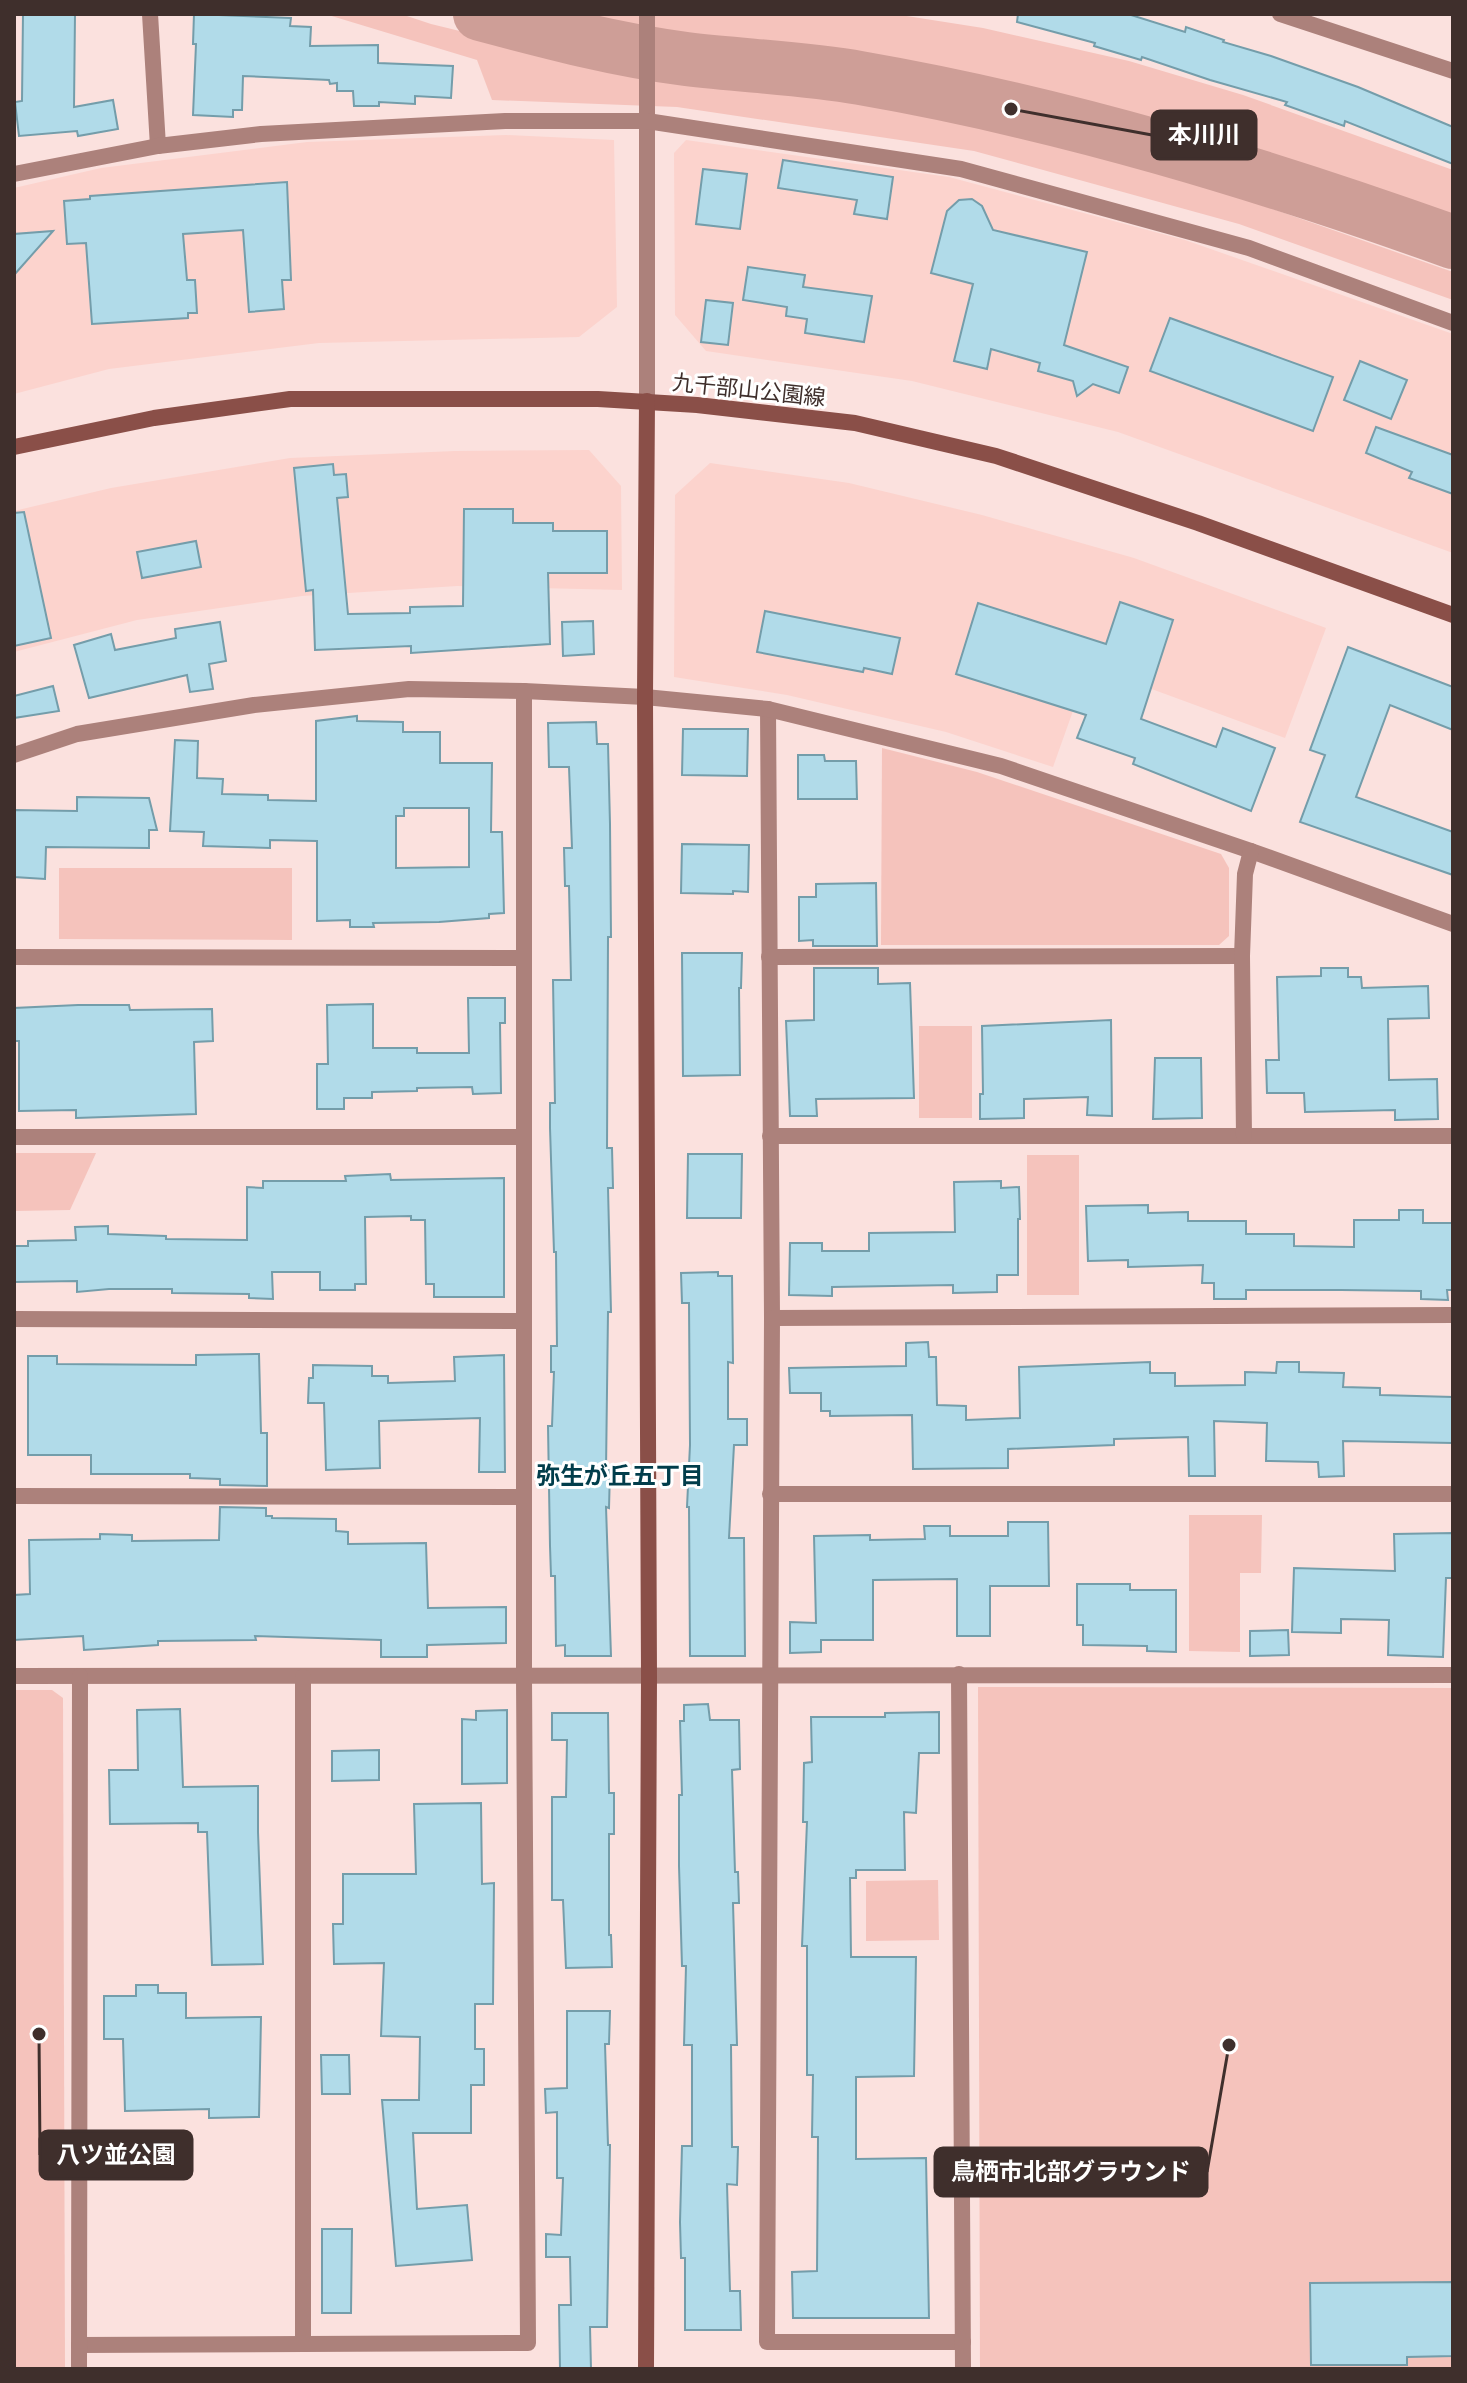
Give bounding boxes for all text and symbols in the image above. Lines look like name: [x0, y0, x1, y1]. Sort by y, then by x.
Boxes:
callout: 本川川: [1152, 111, 1256, 159]
text: 本川川: [1168, 121, 1240, 148]
street label: 九千部山公園線: [671, 369, 827, 409]
district label: 弥生が丘五丁目: [536, 1462, 704, 1489]
callout: 八ツ並公園: [40, 2131, 192, 2179]
text: 八ツ並公園: [56, 2141, 176, 2168]
callout: 鳥栖市北部グラウンド: [935, 2148, 1207, 2196]
text: 鳥栖市北部グラウンド: [951, 2158, 1191, 2185]

